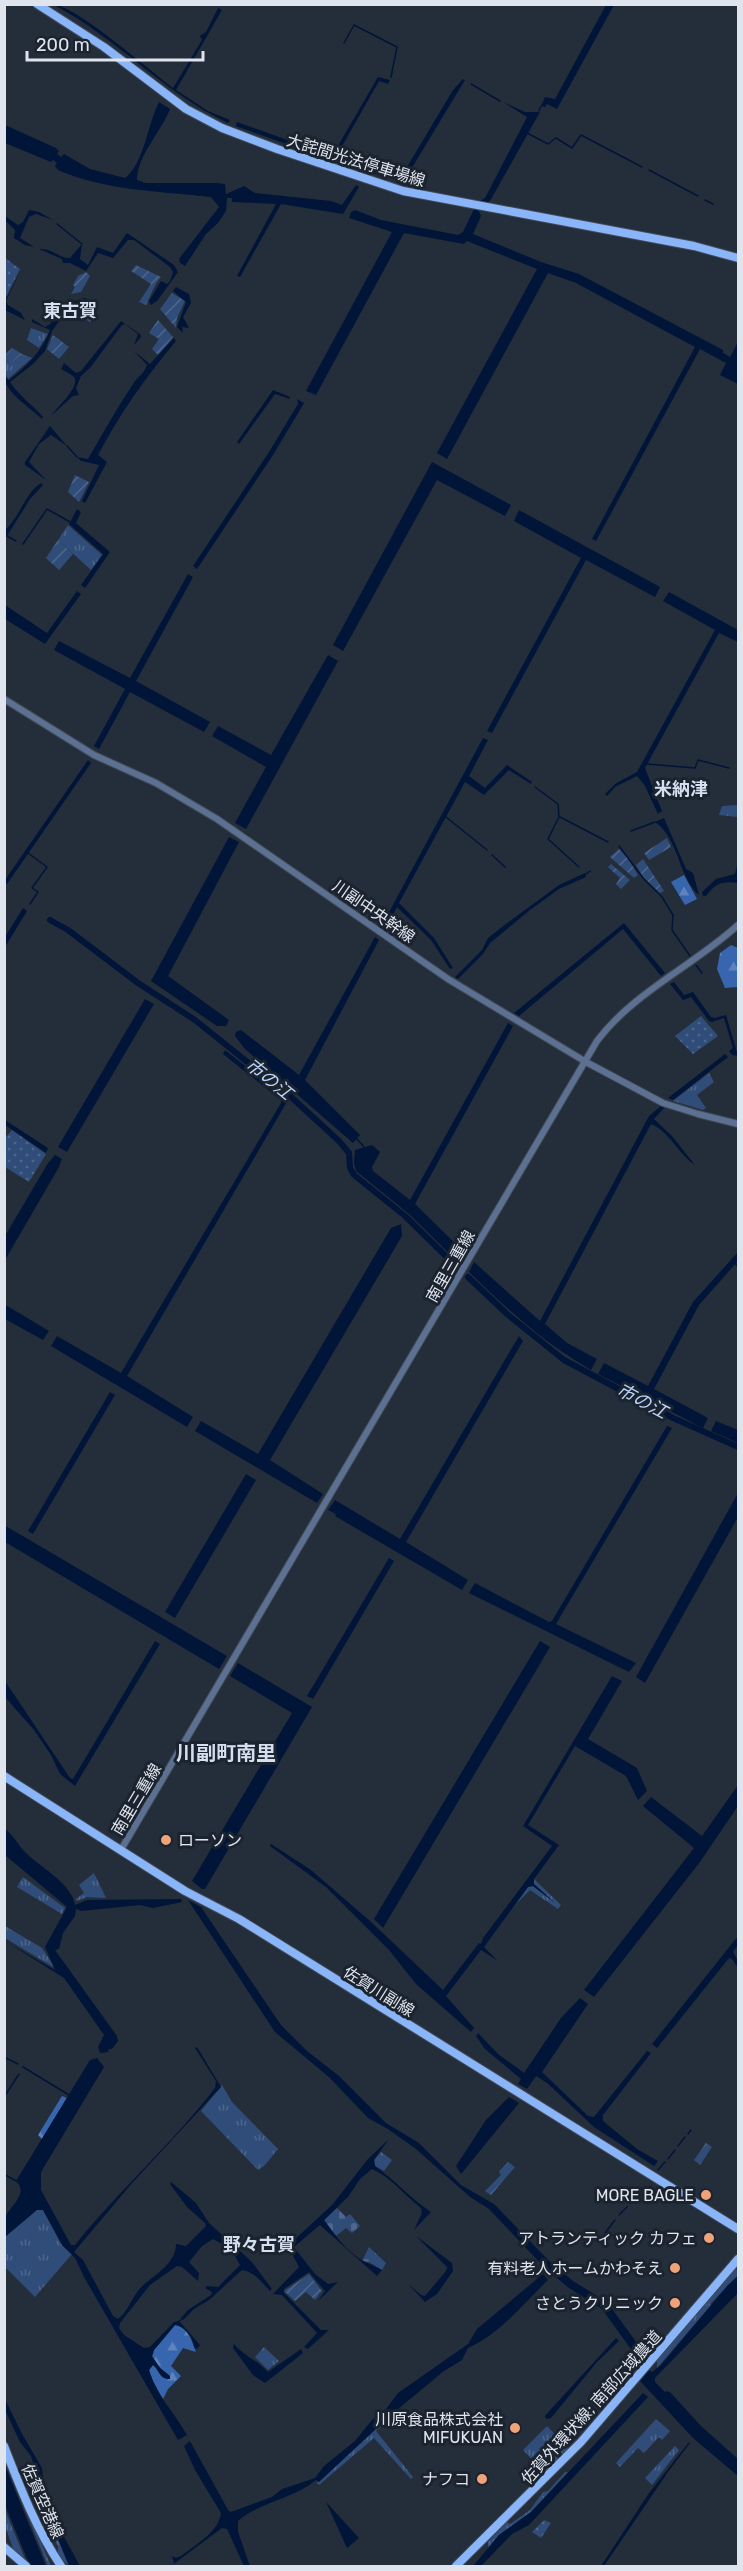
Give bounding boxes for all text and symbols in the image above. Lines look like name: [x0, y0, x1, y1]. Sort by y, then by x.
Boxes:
scale bar: [27, 24, 202, 62]
text: 200 m: [36, 34, 90, 56]
street label: 大詫間光法停車場線: [284, 130, 427, 191]
district label: 東古賀: [43, 300, 97, 322]
district label: 米納津: [654, 778, 708, 800]
street label: 川副中央幹線: [329, 876, 418, 947]
water label: 市の江: [241, 1053, 298, 1106]
street label: 南里三重線: [422, 1227, 479, 1306]
water label: 市の江: [613, 1379, 673, 1424]
district label: 川副町南里: [176, 1741, 276, 1765]
street label: 南里三重線: [108, 1760, 165, 1838]
place label: ローソン: [178, 1831, 242, 1850]
marker: ローソン: [159, 1833, 173, 1847]
street label: 佐賀川副線: [340, 1962, 418, 2021]
place label: MORE BAGLE: [596, 2186, 694, 2205]
marker: MORE BAGLE: [699, 2188, 713, 2202]
place label: アトランティック カフェ: [518, 2229, 697, 2248]
marker: アトランティック カフェ: [702, 2231, 716, 2245]
district label: 野々古賀: [223, 2234, 295, 2256]
place label: 有料老人ホームかわそえ: [487, 2259, 663, 2278]
marker: 有料老人ホームかわそえ: [668, 2261, 682, 2275]
place label: さとうクリニック: [535, 2294, 663, 2313]
marker: さとうクリニック: [668, 2296, 682, 2310]
street label: 佐賀外環状線; 南部広域農道: [517, 2327, 665, 2488]
place label: 川原食品株式会社 MIFUKUAN: [375, 2410, 503, 2447]
marker: 川原食品株式会社 MIFUKUAN: [508, 2421, 522, 2435]
street label: 佐賀空港線: [18, 2461, 67, 2542]
place label: ナフコ: [422, 2470, 470, 2489]
marker: ナフコ: [475, 2472, 489, 2486]

